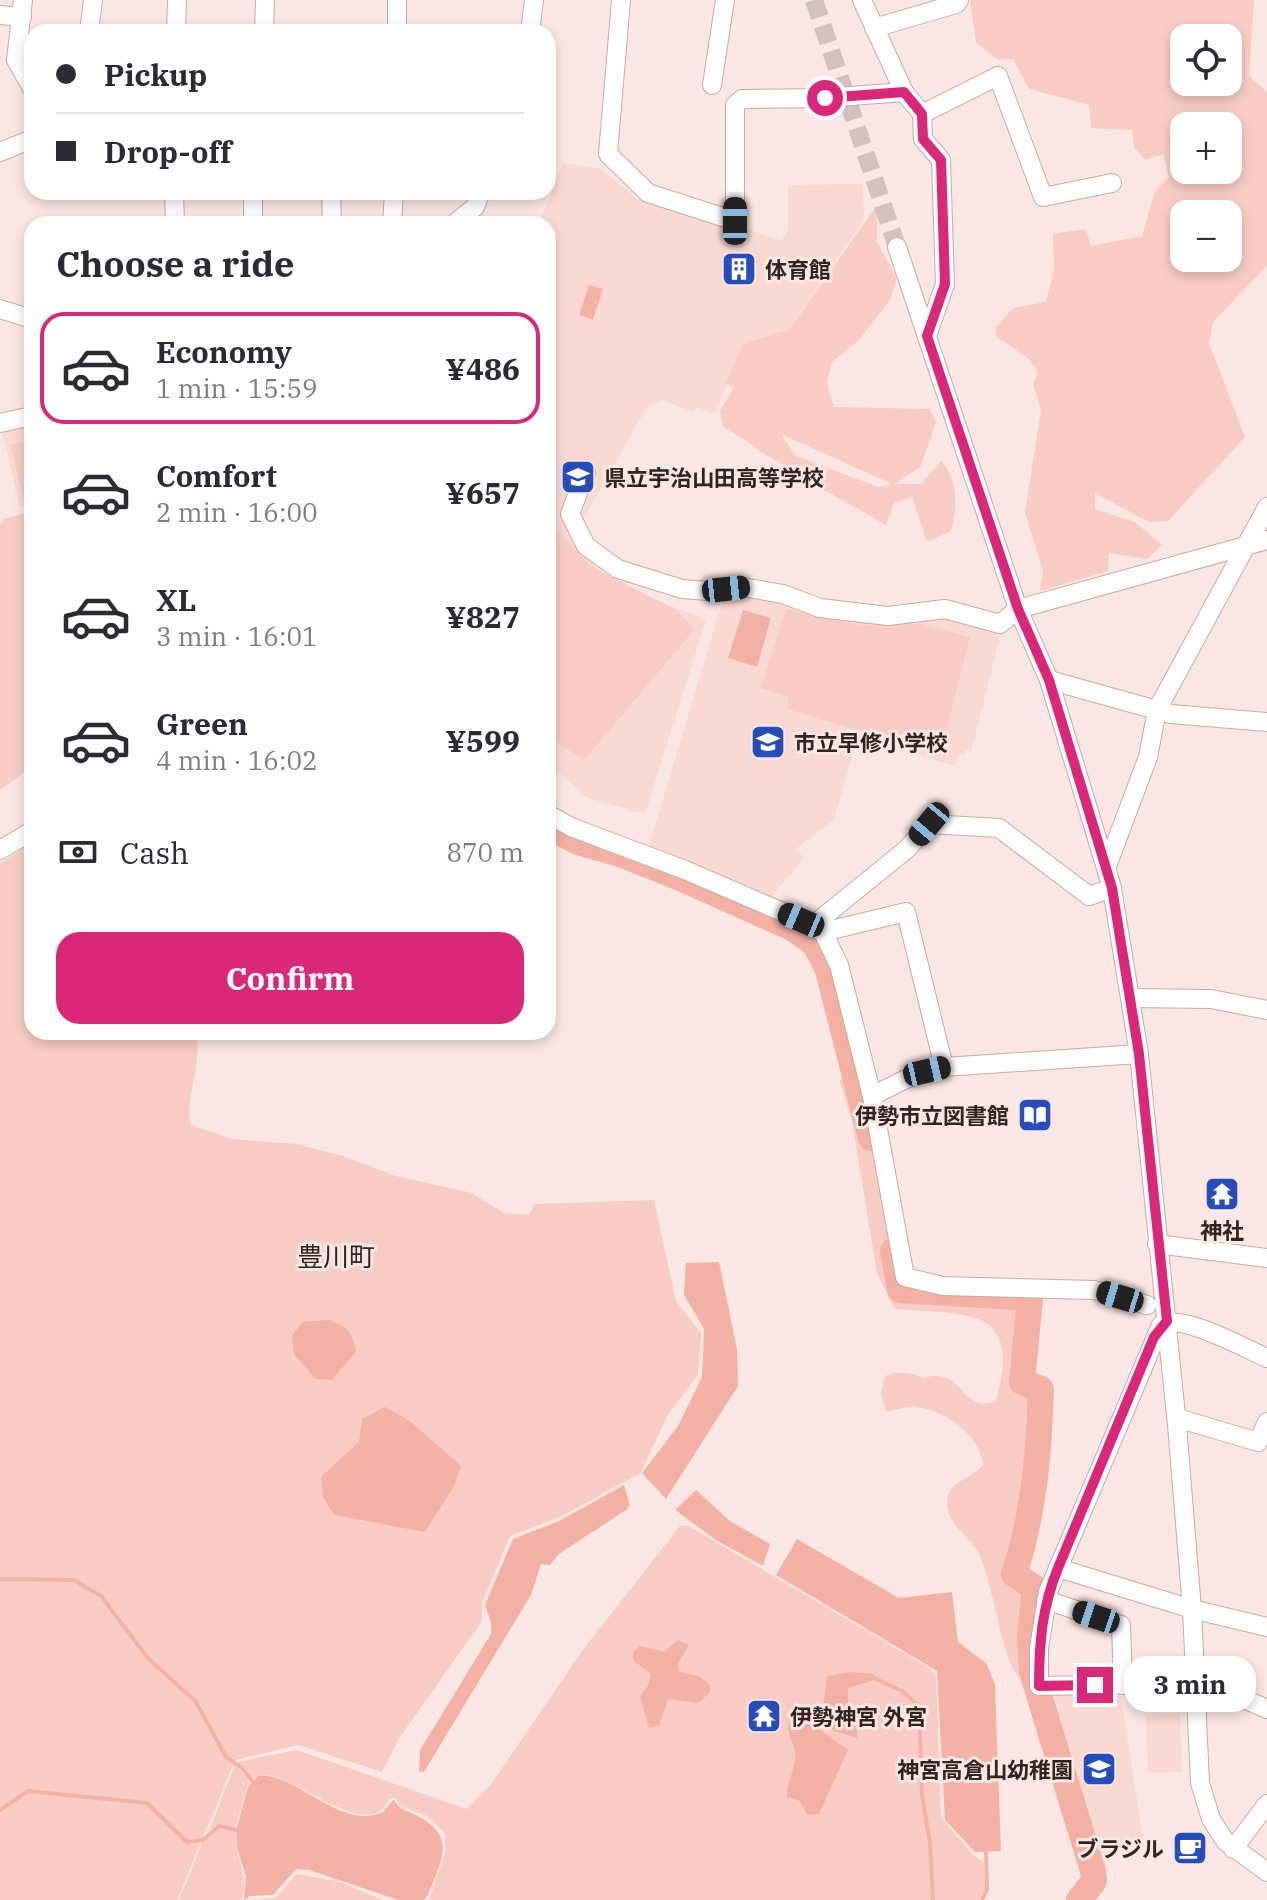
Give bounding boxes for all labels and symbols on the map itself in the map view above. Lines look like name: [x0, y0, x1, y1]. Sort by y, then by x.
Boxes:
route start: [807, 80, 843, 116]
car: [723, 197, 747, 245]
building icon: 体育館: [720, 250, 758, 288]
place label: 体育館: [765, 255, 831, 284]
school or university icon: 県立宇治山田高等学校: [559, 458, 597, 496]
place label: 県立宇治山田高等学校: [604, 463, 824, 492]
car: [701, 575, 751, 603]
school or university icon: 市立早修小学校: [749, 723, 787, 761]
place label: 市立早修小学校: [794, 728, 948, 757]
car: [904, 798, 954, 850]
car: [774, 900, 828, 940]
car: [901, 1054, 953, 1088]
library icon: 伊勢市立図書館: [1016, 1096, 1054, 1134]
place label: 伊勢市立図書館: [855, 1101, 1009, 1130]
temple icon: 神社: [1203, 1175, 1241, 1213]
place label: 神社: [1200, 1216, 1244, 1245]
district label: 豊川町: [297, 1239, 375, 1273]
car: [1094, 1279, 1146, 1315]
car: [1069, 1598, 1123, 1636]
callout: 3 min: [1123, 1657, 1255, 1713]
route end: [1077, 1667, 1113, 1703]
temple icon: 伊勢神宮 外宮: [745, 1697, 783, 1735]
place label: 伊勢神宮 外宮: [790, 1702, 927, 1731]
school or university icon: 神宮高倉山幼稚園: [1080, 1750, 1118, 1788]
place label: 神宮高倉山幼稚園: [897, 1755, 1073, 1784]
cafe icon: ブラジル: [1171, 1829, 1209, 1867]
place label: ブラジル: [1076, 1834, 1164, 1863]

